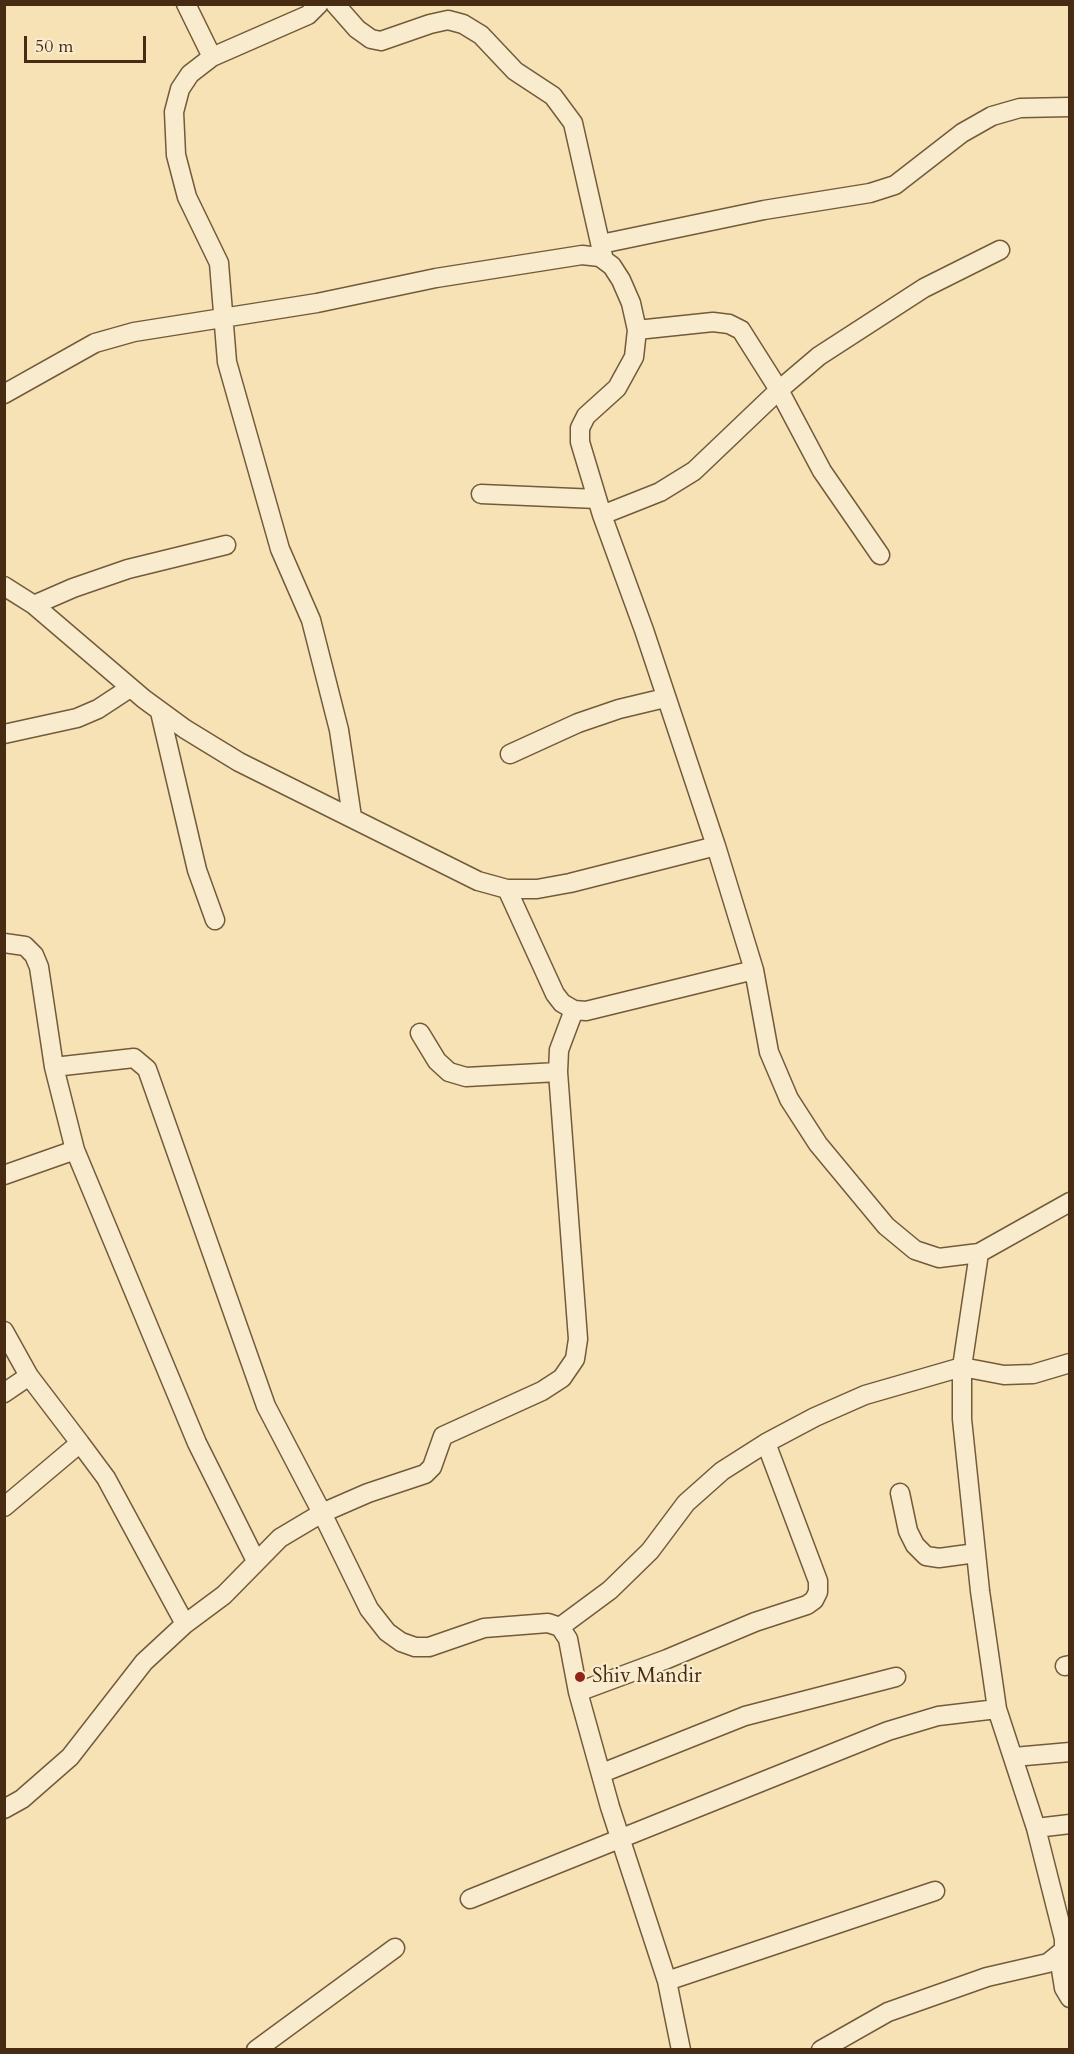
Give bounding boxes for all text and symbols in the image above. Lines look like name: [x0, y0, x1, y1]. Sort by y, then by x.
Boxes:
scale bar: [27, 24, 148, 62]
text: 50 m: [35, 34, 74, 59]
place label: Shiv Mandir: [592, 1664, 702, 1690]
marker: Shiv Mandir: [573, 1670, 587, 1684]

